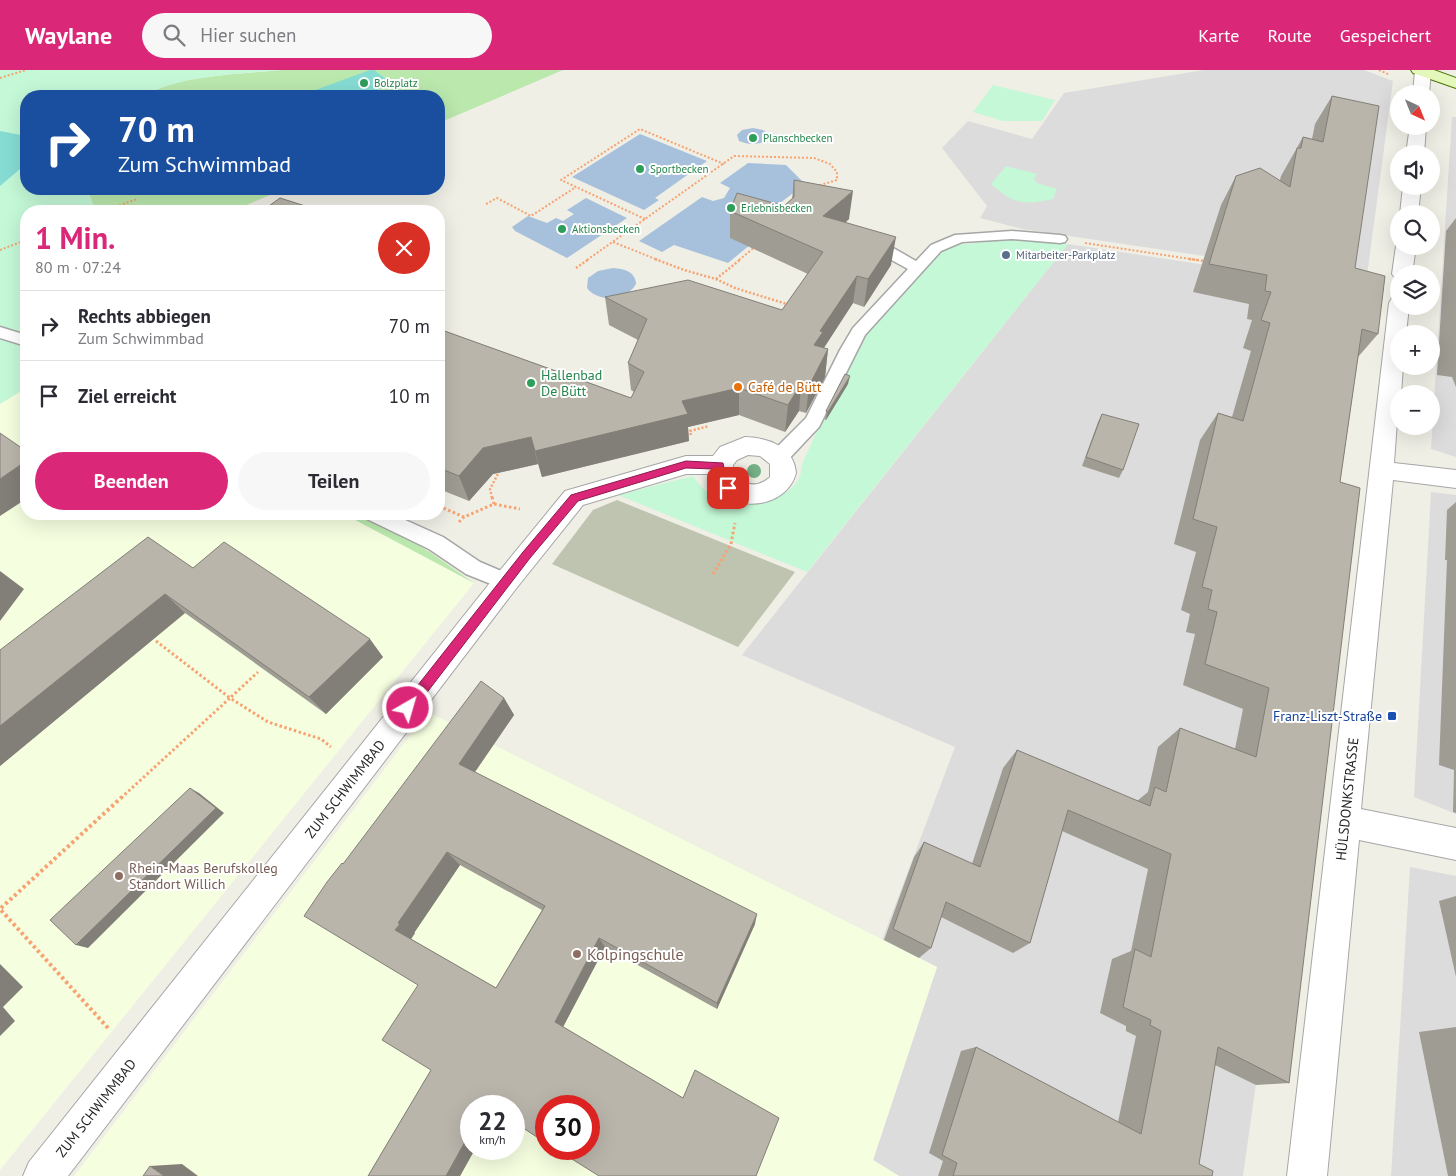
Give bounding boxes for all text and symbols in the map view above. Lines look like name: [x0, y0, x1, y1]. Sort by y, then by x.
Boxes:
search box: [142, 13, 492, 58]
text: Waylane: [25, 20, 112, 51]
icon: search: [160, 21, 188, 49]
text: Hier suchen: [200, 23, 296, 47]
text: Karte: [1198, 24, 1239, 47]
text: Route: [1267, 24, 1312, 47]
text: Gespeichert: [1340, 24, 1431, 47]
place label: Bolzplatz: [374, 76, 418, 90]
marker: Bolzplatz: [358, 77, 370, 89]
north arrow: [1390, 85, 1440, 135]
map controls: [1390, 85, 1440, 435]
text: 70 m: [118, 106, 195, 152]
icon: right: [35, 110, 100, 175]
place label: Planschbecken: [763, 131, 833, 145]
marker: Planschbecken: [747, 132, 759, 144]
button: sound: [1390, 145, 1440, 195]
text: Zum Schwimmbad: [118, 150, 291, 178]
place label: Sportbecken: [650, 162, 709, 176]
marker: Sportbecken: [634, 163, 646, 175]
place label: Erlebnisbecken: [741, 201, 812, 215]
marker: Erlebnisbecken: [725, 202, 737, 214]
button: search: [1390, 205, 1440, 255]
text: 1 Min.: [35, 218, 115, 257]
button: close: [378, 222, 430, 274]
place label: Aktionsbecken: [572, 222, 640, 236]
marker: Aktionsbecken: [556, 223, 568, 235]
place label: Mitarbeiter-Parkplatz: [1016, 248, 1116, 262]
marker: Mitarbeiter-Parkplatz: [1000, 249, 1012, 261]
text: 80 m · 07:24: [35, 257, 121, 277]
button: layers: [1390, 265, 1440, 315]
text: Rechts abbiegen: [78, 304, 211, 328]
icon: right: [35, 312, 63, 340]
text: 70 m: [389, 314, 430, 338]
button: +: [1390, 325, 1440, 375]
text: Zum Schwimmbad: [78, 328, 204, 348]
place label: Hallenbad De Bütt: [541, 366, 602, 400]
marker: Hallenbad De Bütt: [525, 377, 537, 389]
place label: Café de Bütt: [748, 378, 822, 396]
marker: Café de Bütt: [732, 381, 744, 393]
icon: arrive: [35, 382, 63, 410]
text: Ziel erreicht: [78, 384, 176, 408]
text: 10 m: [389, 384, 430, 408]
button: −: [1390, 385, 1440, 435]
button: Beenden: [35, 452, 228, 510]
button: Teilen: [238, 452, 430, 510]
pin: [707, 467, 749, 509]
icon: arrive: [714, 474, 742, 502]
position arrow: [381, 681, 433, 733]
place label: Franz-Liszt-Straße: [1273, 707, 1382, 725]
marker: Franz-Liszt-Straße: [1386, 710, 1398, 722]
street label: ZUM SCHWIMMBAD: [301, 736, 389, 842]
street label: HÜLSDONKSTRASSE: [1332, 737, 1362, 861]
place label: Rhein-Maas Berufskolleg Standort Willich: [129, 859, 278, 893]
marker: Rhein-Maas Berufskolleg Standort Willich: [113, 870, 125, 882]
place label: Kolpingschule: [587, 944, 684, 964]
marker: Kolpingschule: [571, 948, 583, 960]
street label: ZUM SCHWIMMBAD: [52, 1055, 140, 1161]
speed limit sign: 30: [535, 1095, 600, 1160]
text: 22: [478, 1105, 507, 1137]
text: km/h: [479, 1132, 506, 1147]

